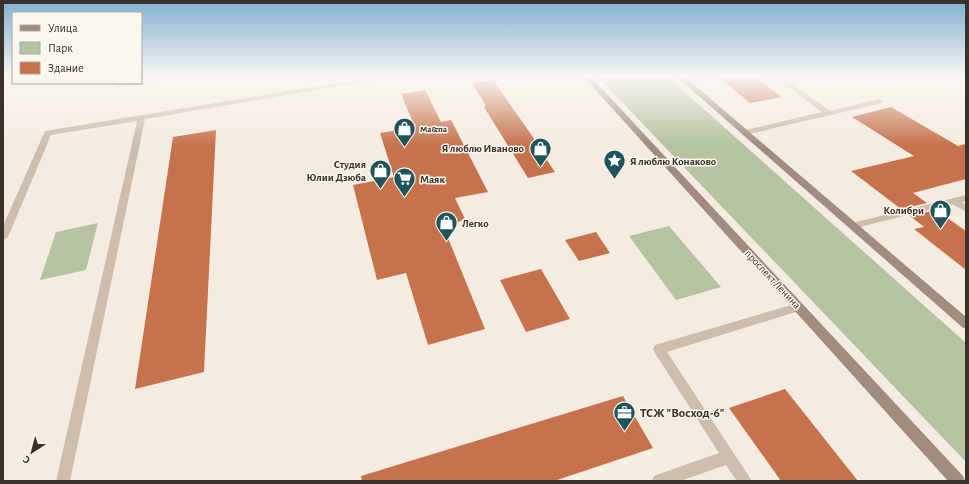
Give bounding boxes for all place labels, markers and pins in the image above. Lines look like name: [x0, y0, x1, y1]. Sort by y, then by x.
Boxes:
shop icon: Ма&па: [392, 116, 418, 149]
place label: Ма&па: [420, 125, 448, 134]
shop icon: Я люблю Иваново: [527, 135, 553, 168]
place label: Я люблю Иваново: [442, 143, 525, 154]
place icon: Я люблю Конаково: [601, 148, 627, 181]
place label: Я люблю Конаково: [630, 156, 717, 167]
shop icon: Студия Юлии Дзюба: [368, 157, 394, 190]
place label: Студия Юлии Дзюба: [307, 159, 366, 183]
supermarket icon: Маяк: [391, 166, 417, 199]
place label: Маяк: [420, 174, 445, 185]
shop icon: Колибри: [927, 197, 953, 230]
place label: Колибри: [884, 205, 924, 216]
shop icon: Легко: [434, 210, 460, 243]
place label: Легко: [462, 218, 489, 229]
office icon: ТСЖ "Восход-6": [612, 399, 638, 432]
place label: ТСЖ "Восход-6": [640, 407, 725, 420]

